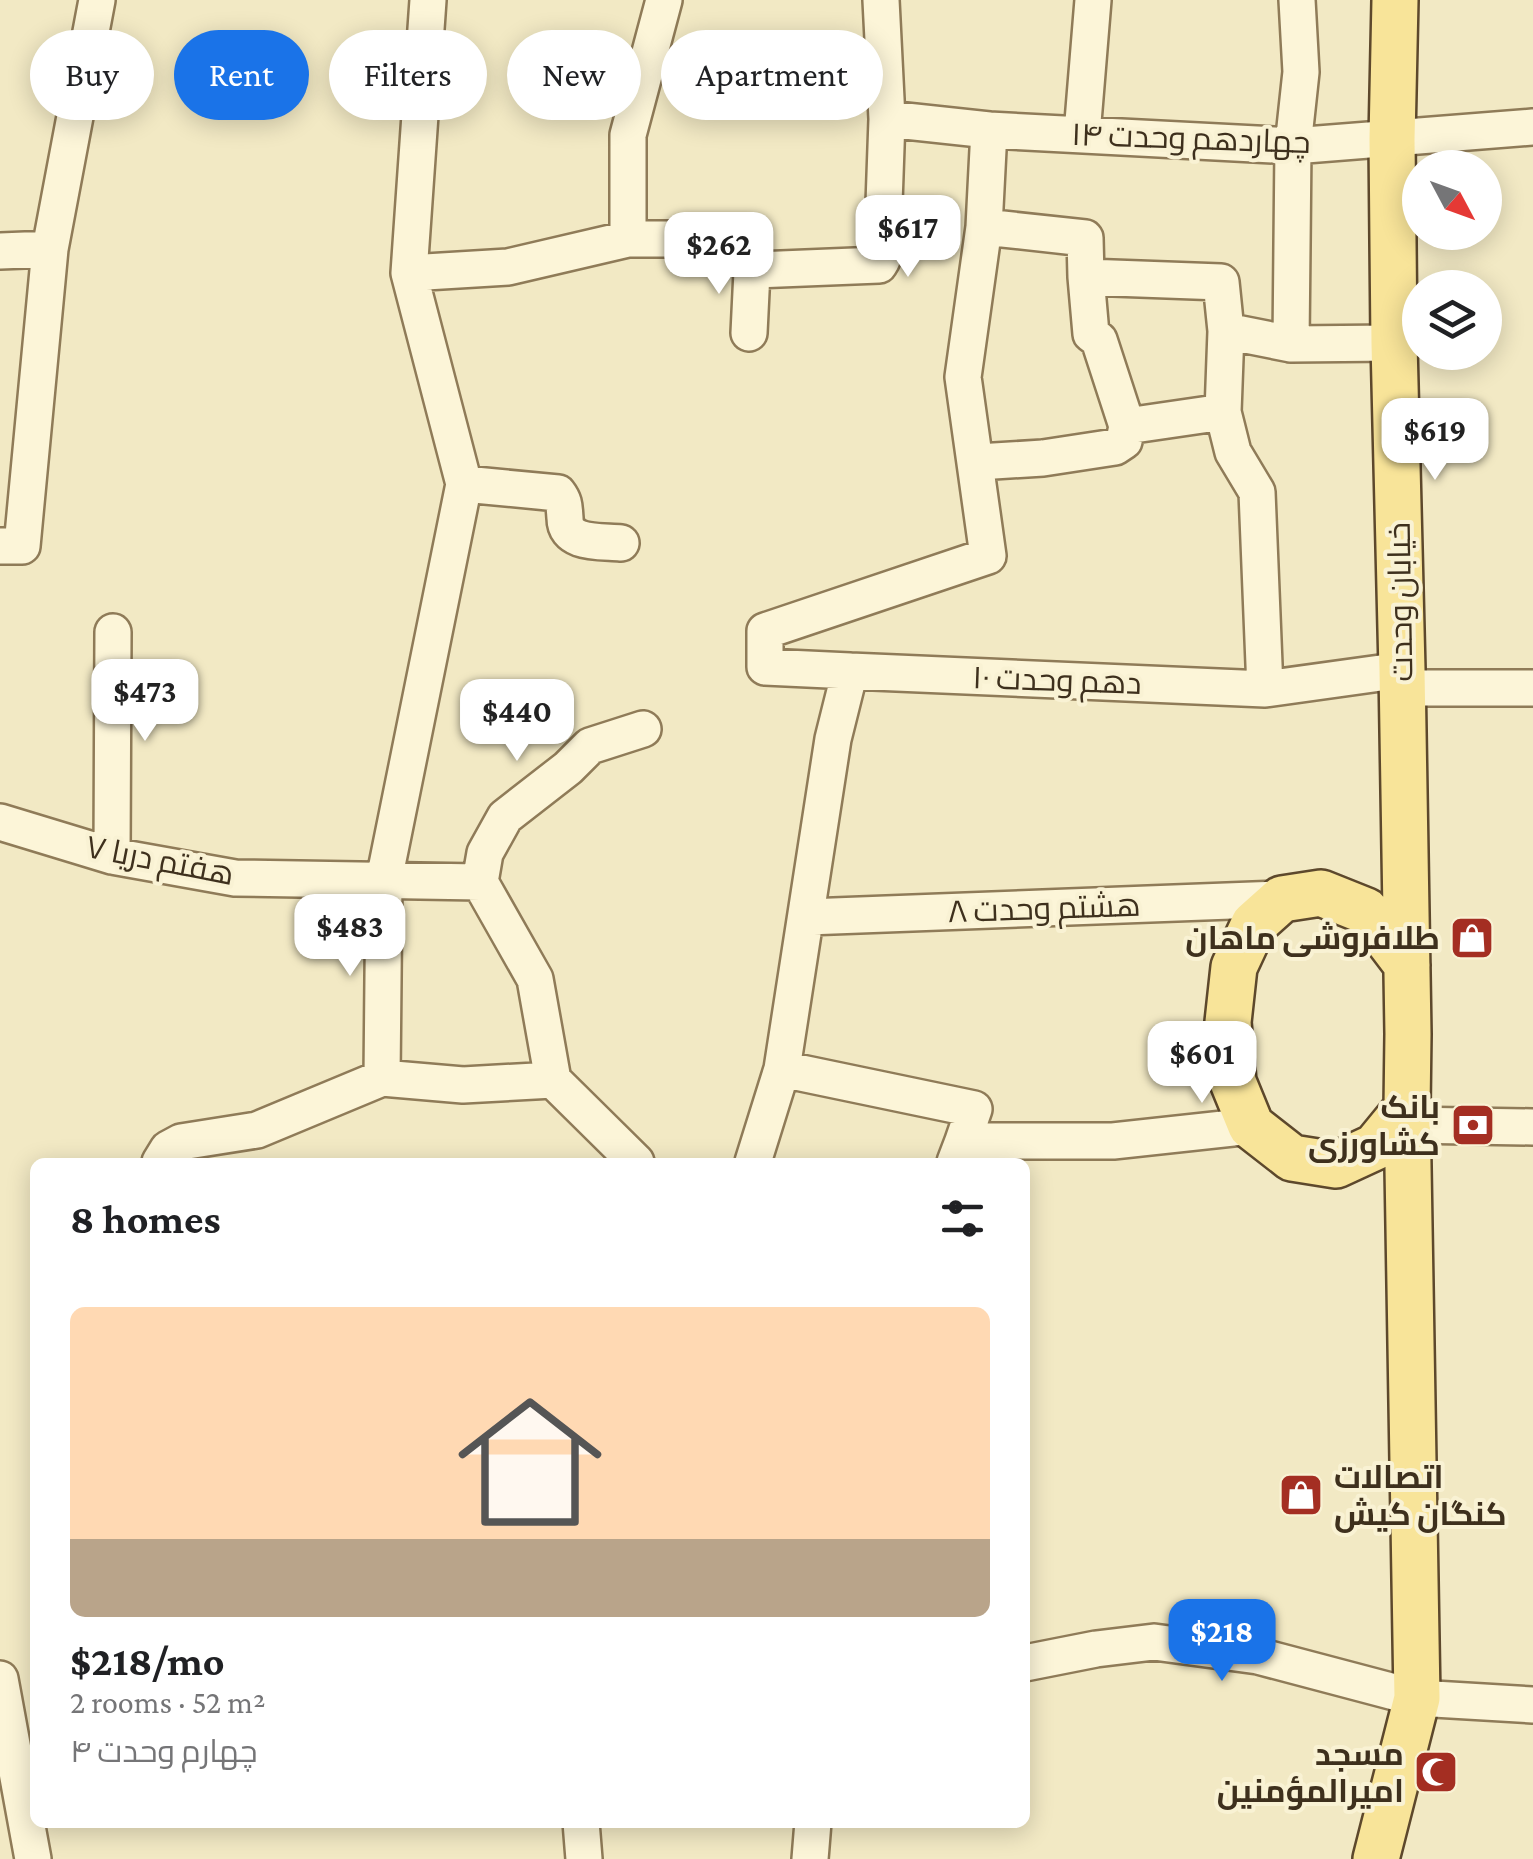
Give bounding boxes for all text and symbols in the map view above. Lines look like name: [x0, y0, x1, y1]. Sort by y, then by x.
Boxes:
chip: Buy: [30, 30, 154, 120]
chip: Rent: [174, 30, 309, 120]
chip: Filters: [329, 30, 487, 120]
chip: New: [507, 30, 641, 120]
chip: Apartment: [661, 30, 883, 120]
street label: چهاردهم وحدت ۱۴: [1071, 116, 1311, 164]
north arrow: [1402, 150, 1502, 250]
map controls: [1402, 150, 1502, 370]
pin: $617: [849, 195, 967, 280]
text: $617: [878, 209, 938, 245]
pin: $262: [660, 212, 778, 297]
text: $262: [686, 226, 752, 262]
button: layers: [1402, 270, 1502, 370]
pin: $619: [1376, 398, 1494, 483]
text: $619: [1404, 412, 1466, 448]
street label: خیابان وحدت: [1381, 522, 1420, 682]
pin: $473: [86, 659, 204, 744]
street label: دهم وحدت ۱۰: [972, 659, 1142, 705]
text: $473: [113, 673, 177, 709]
pin: $440: [458, 679, 576, 764]
text: $440: [482, 693, 552, 729]
street label: هفتم دریا ۷: [82, 828, 237, 896]
street label: هشتم وحدت ۸: [947, 887, 1141, 933]
pin: $483: [291, 894, 409, 979]
text: $483: [316, 908, 384, 944]
shop icon: طلافروشی ماهان: [1449, 915, 1495, 961]
place label: طلافروشی ماهان: [1185, 920, 1440, 957]
pin: $601: [1143, 1021, 1261, 1106]
text: $601: [1170, 1035, 1234, 1071]
place label: بانک کشاورزی: [1308, 1089, 1440, 1163]
bank icon: بانک کشاورزی: [1450, 1102, 1496, 1148]
icon: filters: [935, 1191, 990, 1246]
text: 8 homes: [70, 1195, 221, 1242]
icon: home: [440, 1372, 620, 1552]
place label: اتصالات کنگان کیش: [1334, 1459, 1507, 1533]
shop icon: اتصالات کنگان کیش: [1278, 1472, 1324, 1518]
pin: $218: [1163, 1599, 1281, 1684]
text: $218: [1191, 1613, 1253, 1649]
text: $218/mo: [70, 1637, 225, 1684]
text: 2 rooms · 52 m²: [70, 1684, 265, 1720]
text: چهارم وحدت ۴: [70, 1733, 258, 1769]
place label: مسجد امیرالمؤمنین: [1217, 1736, 1404, 1810]
mosque icon: مسجد امیرالمؤمنین: [1413, 1749, 1459, 1795]

